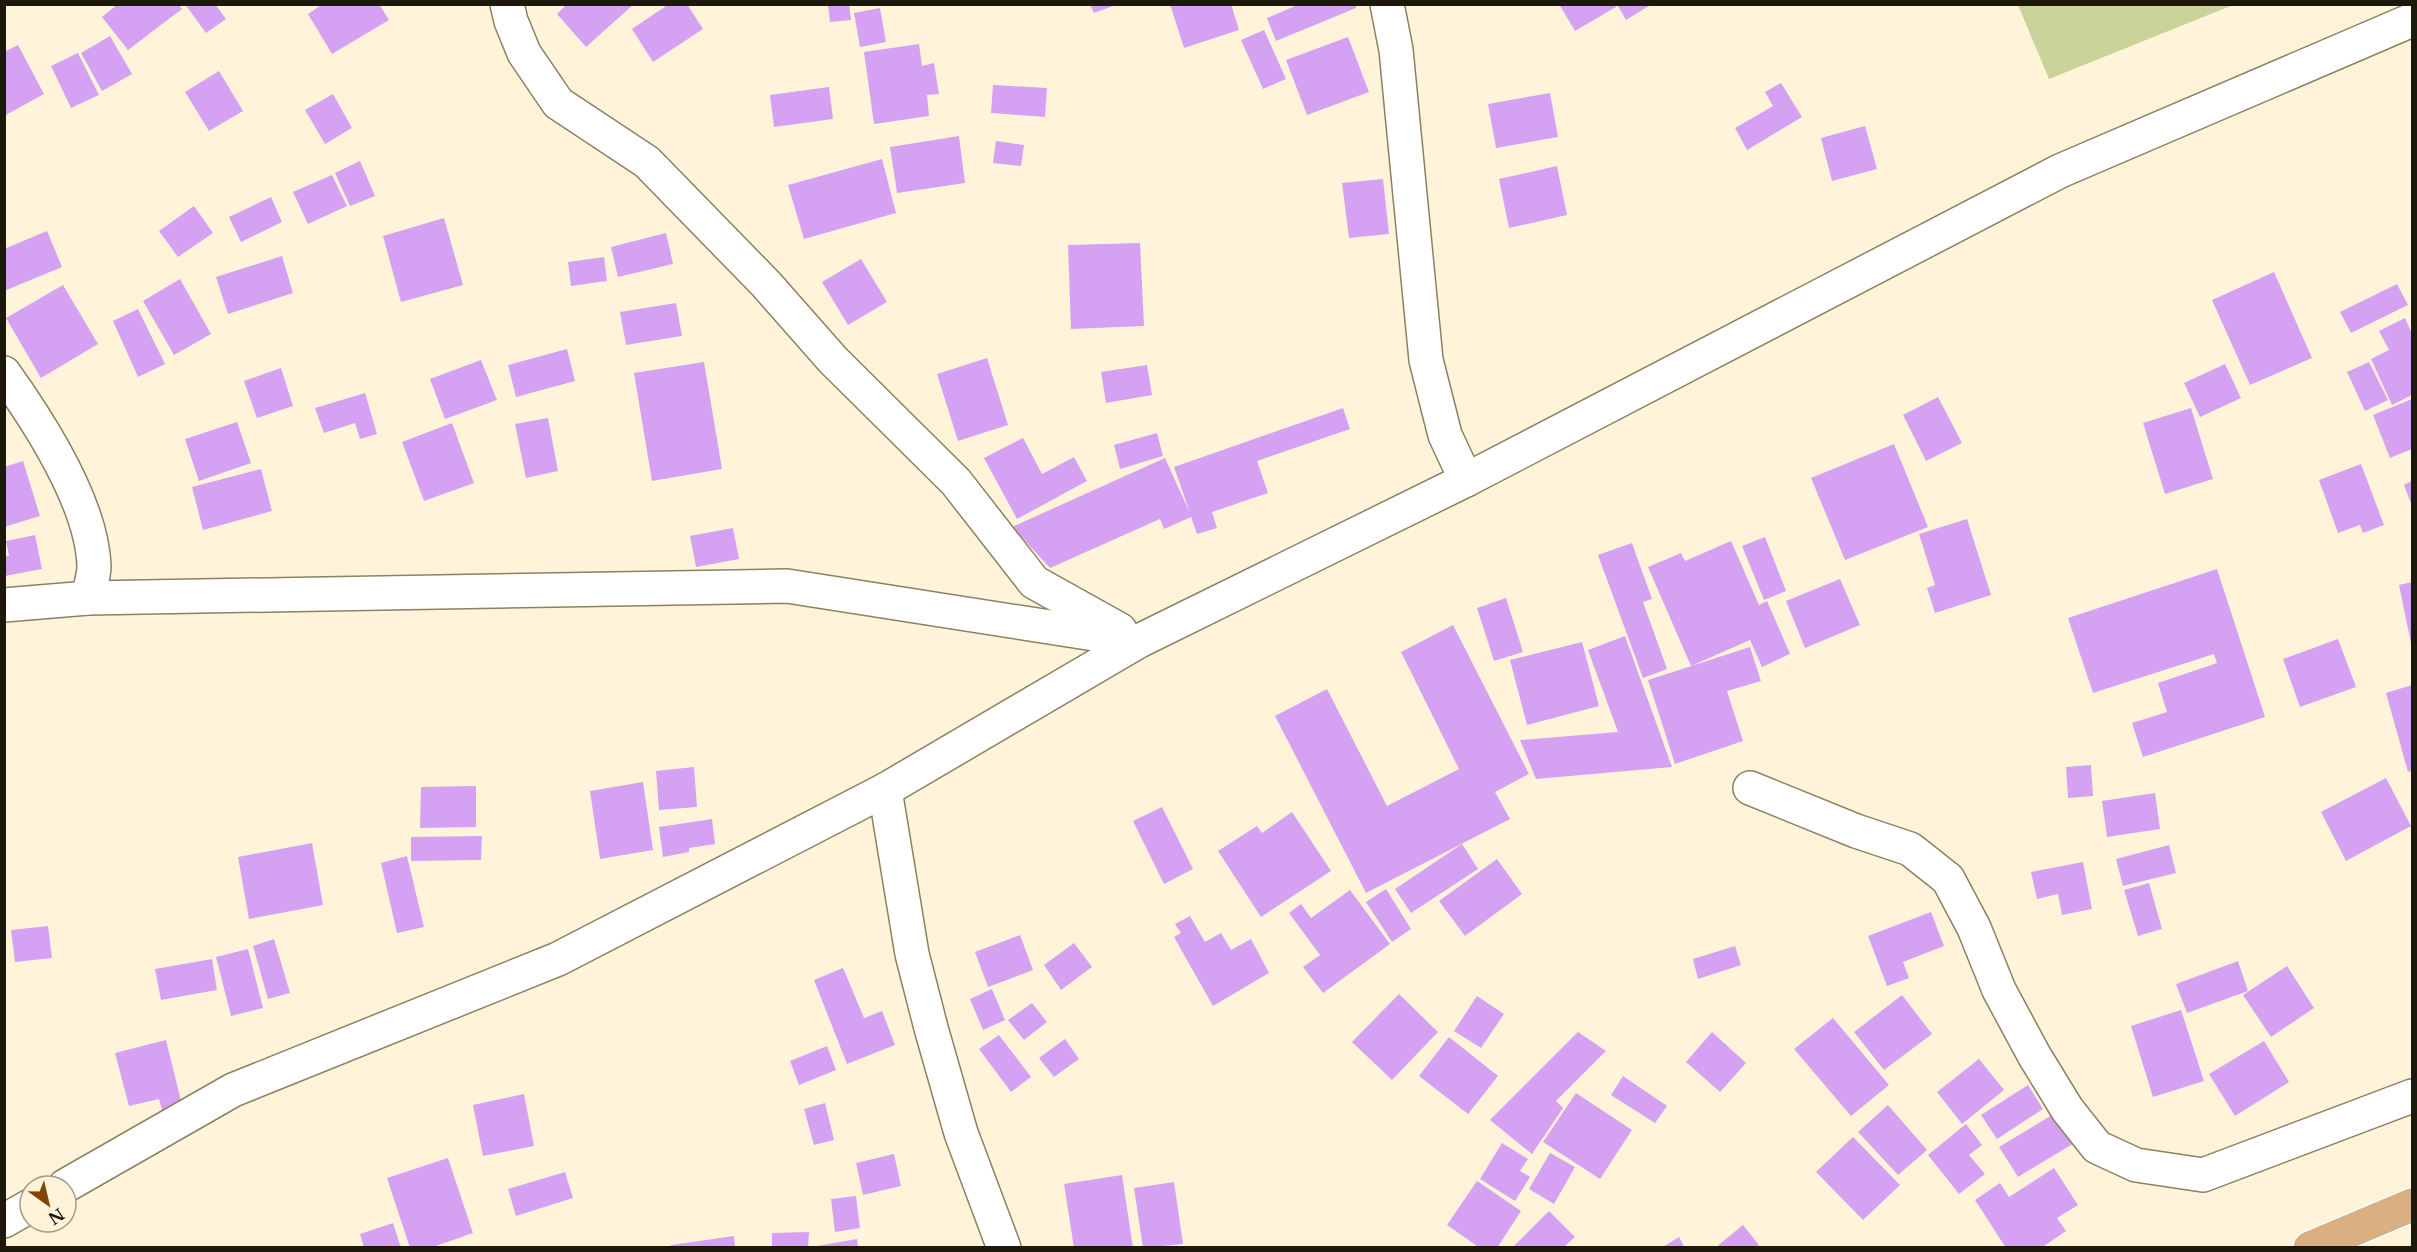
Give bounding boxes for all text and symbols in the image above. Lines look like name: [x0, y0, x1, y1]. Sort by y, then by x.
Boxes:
north arrow: [18, 1174, 78, 1234]
text: N: [45, 1204, 68, 1229]

